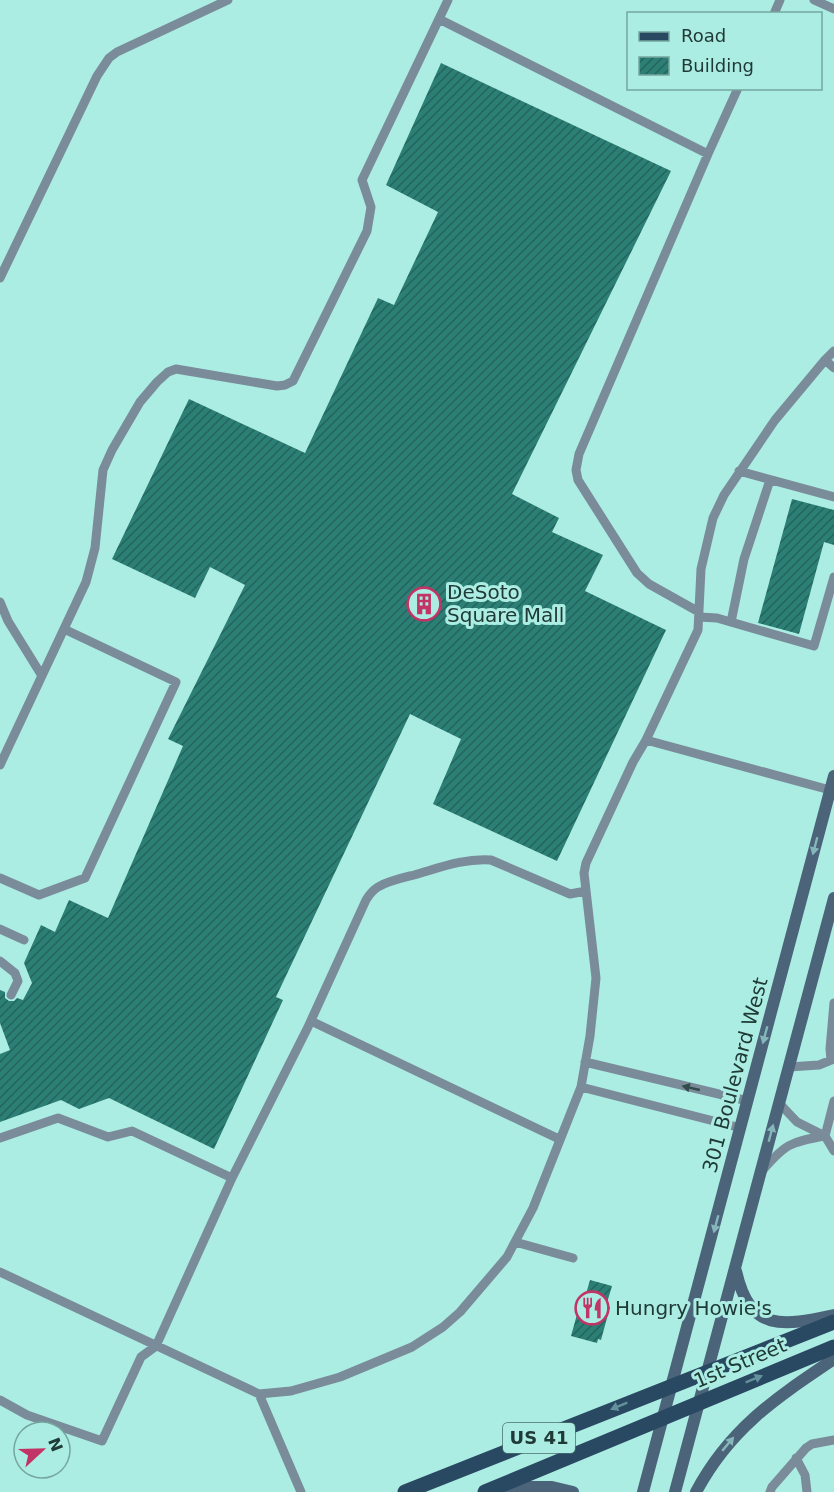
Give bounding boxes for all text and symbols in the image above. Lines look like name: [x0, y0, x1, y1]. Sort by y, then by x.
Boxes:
legend: [627, 12, 822, 90]
text: Road: [681, 25, 726, 46]
text: Building: [681, 55, 754, 76]
place label: DeSoto Square Mall: [447, 580, 564, 627]
building icon: DeSoto Square Mall: [406, 586, 442, 622]
one-way arrow: [810, 838, 819, 856]
street label: 301 Boulevard West: [697, 975, 773, 1175]
one-way arrow: [760, 1026, 770, 1044]
one-way arrow: [682, 1082, 700, 1092]
one-way arrow: [767, 1124, 777, 1142]
one-way arrow: [711, 1215, 720, 1233]
restaurant icon: Hungry Howie's: [574, 1290, 610, 1326]
place label: Hungry Howie's: [615, 1296, 772, 1320]
street label: 1st Street: [690, 1333, 790, 1393]
one-way arrow: [746, 1374, 764, 1384]
one-way arrow: [609, 1401, 627, 1411]
north arrow: [12, 1420, 72, 1480]
road number: US 41: [503, 1423, 575, 1453]
text: N: [44, 1435, 67, 1454]
one-way arrow: [722, 1436, 735, 1452]

